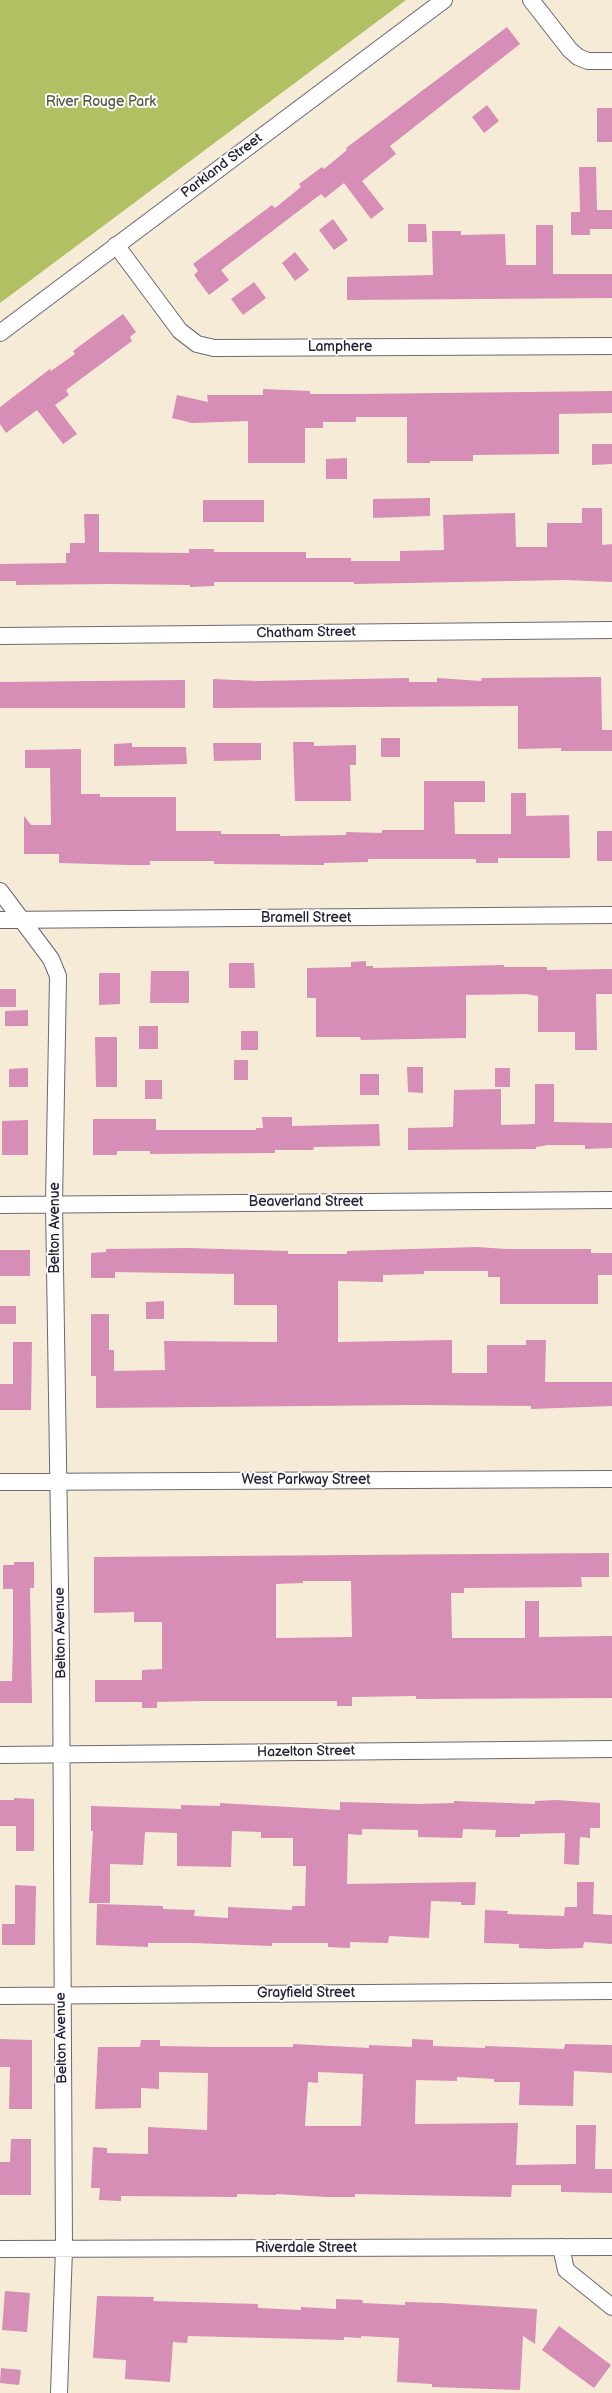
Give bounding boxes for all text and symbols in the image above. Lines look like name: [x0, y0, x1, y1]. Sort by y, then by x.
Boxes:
park label: River Rouge Park: [46, 94, 156, 110]
street label: Parkland Street: [178, 130, 266, 202]
street label: Lamphere: [308, 339, 372, 355]
street label: Chatham Street: [256, 624, 356, 642]
street label: Bramell Street: [261, 910, 351, 926]
street label: Belton Avenue: [47, 1182, 63, 1274]
street label: Beaverland Street: [249, 1194, 363, 1210]
street label: West Parkway Street: [241, 1472, 371, 1488]
street label: Belton Avenue: [52, 1587, 70, 1679]
street label: Hazelton Street: [257, 1743, 355, 1761]
street label: Grayfield Street: [257, 1985, 355, 2001]
street label: Belton Avenue: [53, 1992, 71, 2084]
street label: Riverdale Street: [255, 2240, 357, 2256]

